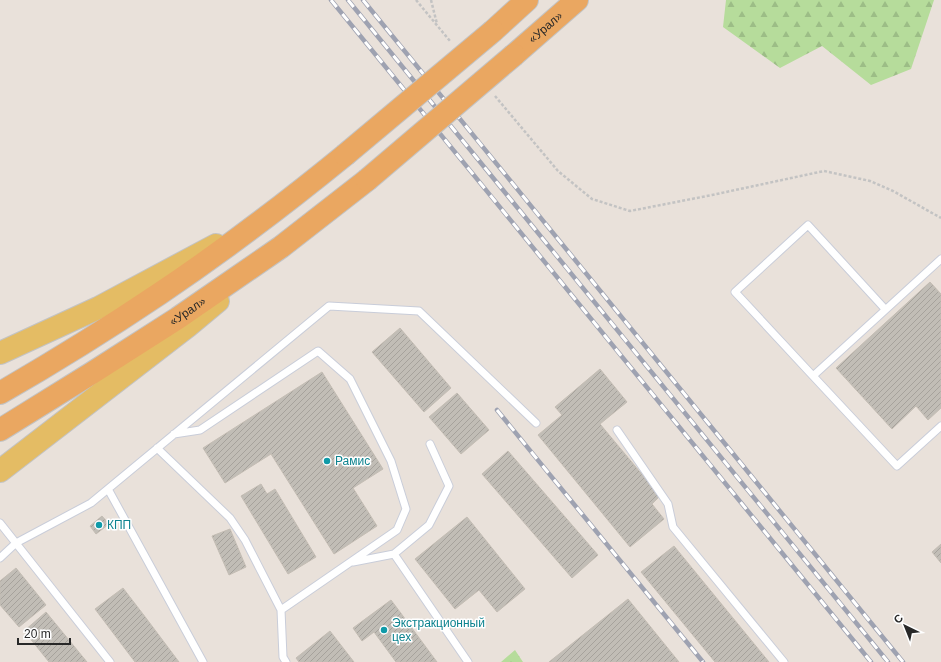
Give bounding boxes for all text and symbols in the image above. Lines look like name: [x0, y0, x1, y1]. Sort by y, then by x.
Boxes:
street label: «Урал»: [526, 8, 566, 46]
street label: «Урал»: [167, 294, 209, 329]
place label: Рамис: [335, 454, 370, 468]
marker: Рамис: [322, 456, 332, 466]
place label: КПП: [107, 518, 131, 532]
marker: КПП: [94, 520, 104, 530]
north arrow: [885, 606, 925, 646]
text: С: [891, 612, 905, 626]
place label: Экстракционный цех: [392, 616, 485, 644]
scale bar: [18, 620, 70, 646]
marker: Экстракционный цех: [379, 625, 389, 635]
text: 20 m: [24, 627, 51, 641]

